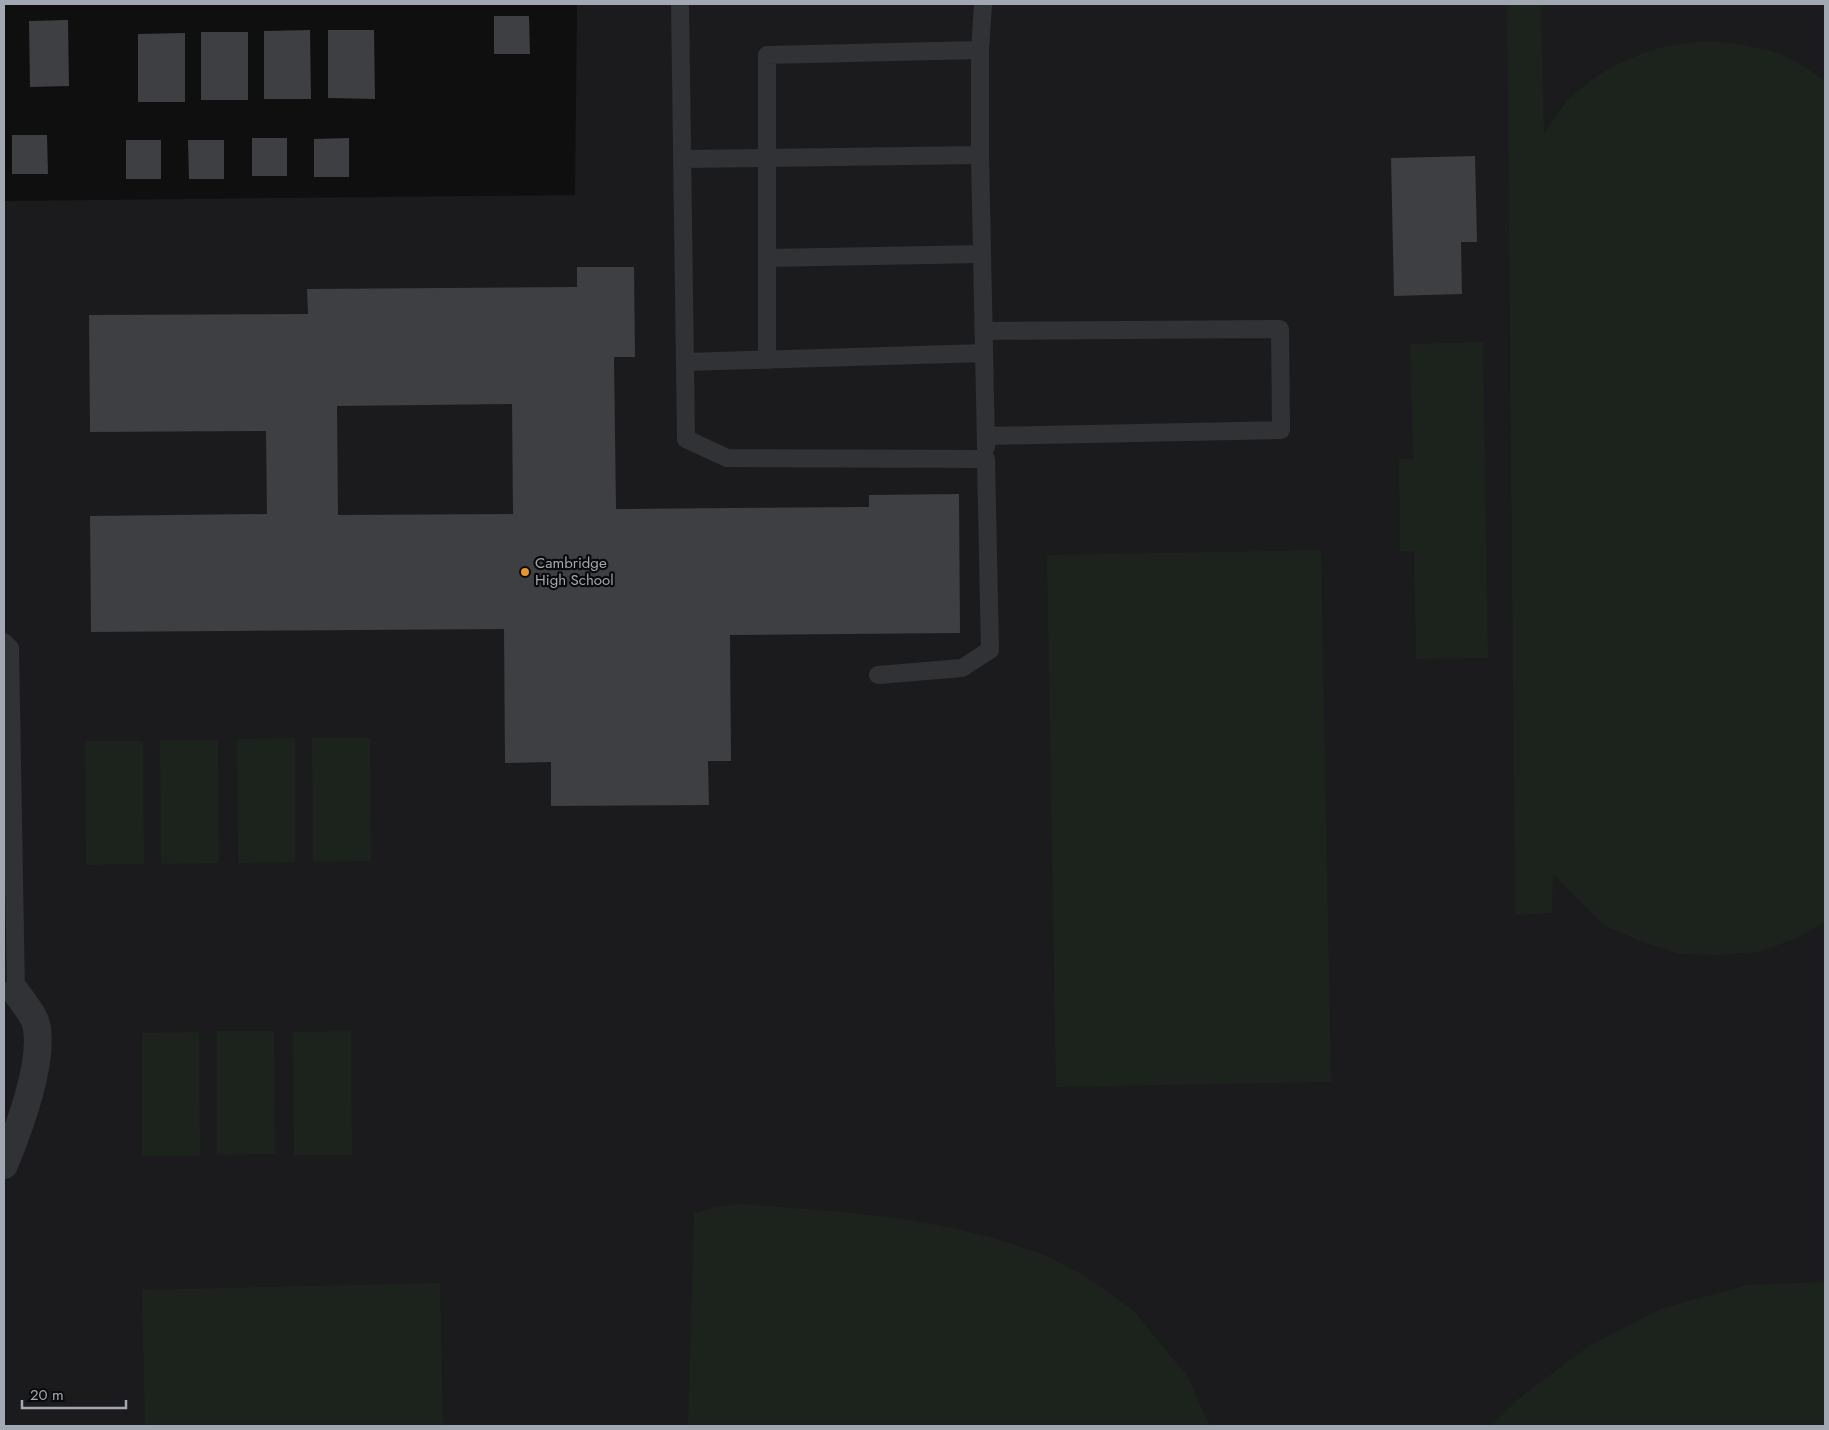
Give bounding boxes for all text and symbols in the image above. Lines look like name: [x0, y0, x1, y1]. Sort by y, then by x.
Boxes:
place label: Cambridge High School: [535, 552, 614, 591]
marker: Cambridge High School: [519, 566, 531, 578]
scale bar: [22, 1378, 126, 1410]
text: 20 m: [30, 1384, 64, 1406]

